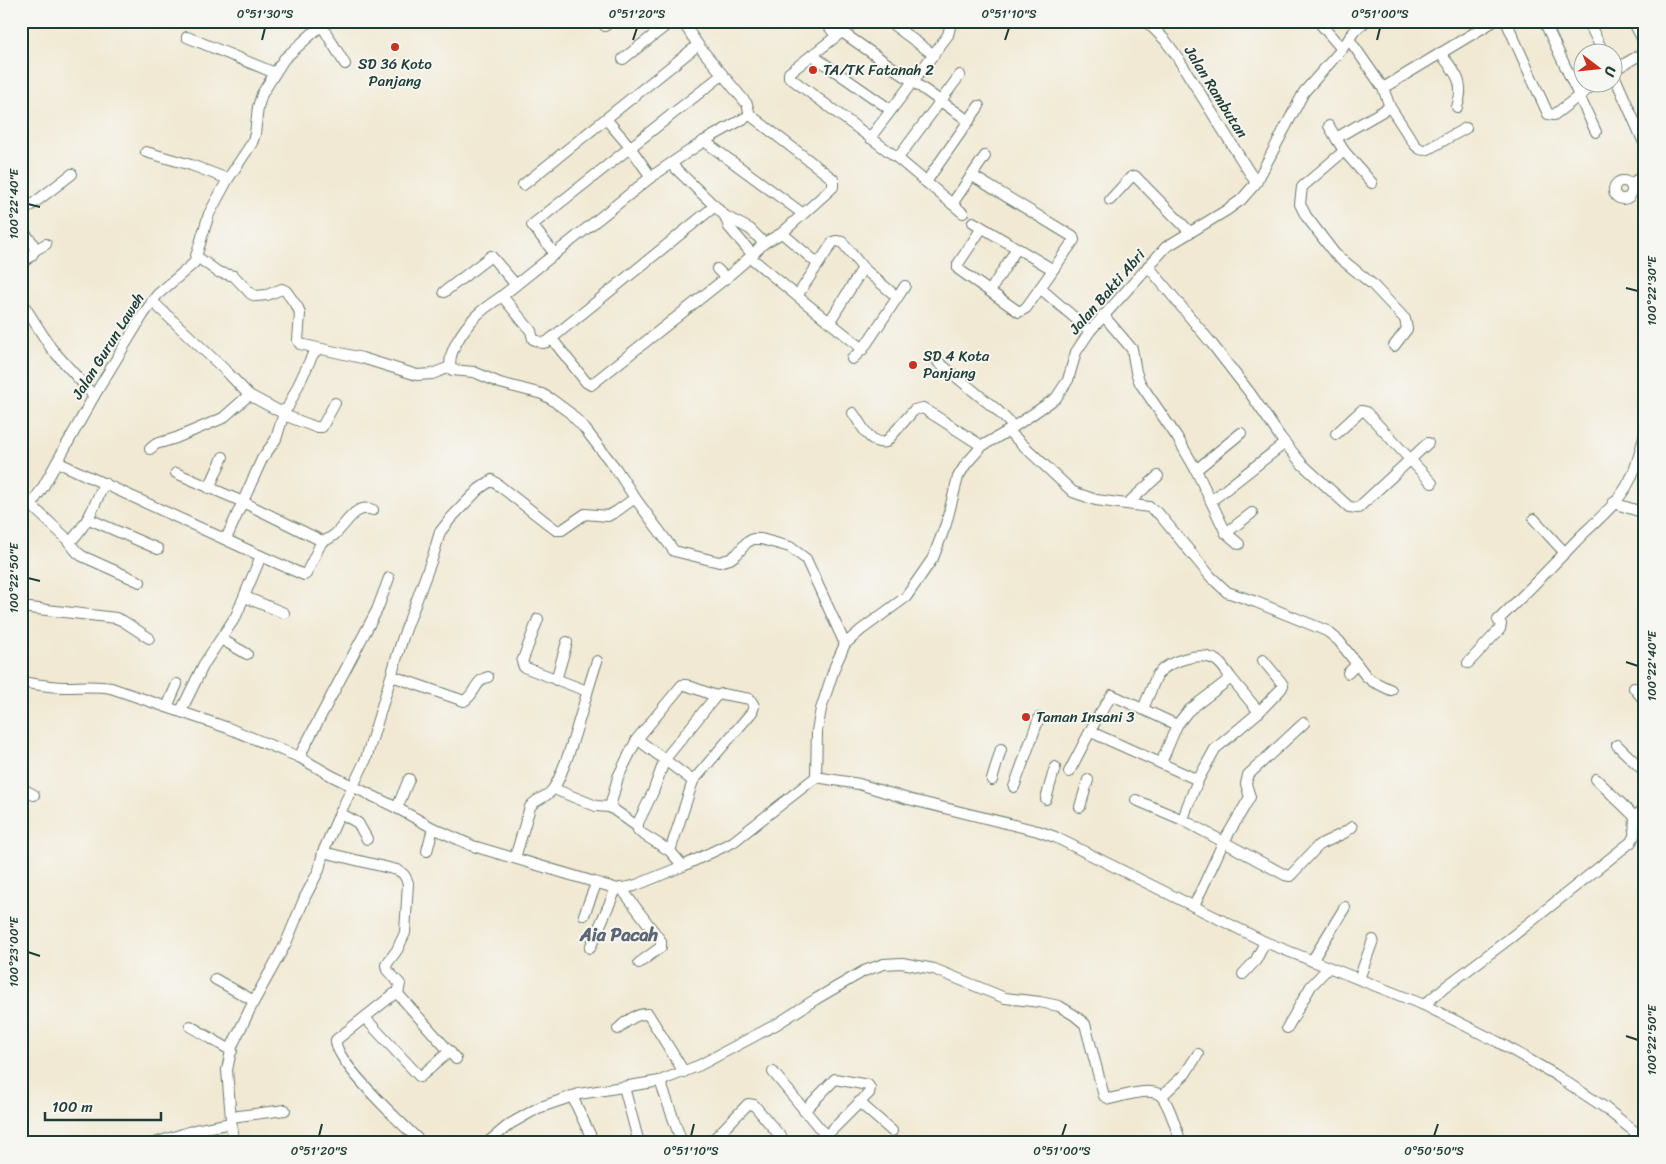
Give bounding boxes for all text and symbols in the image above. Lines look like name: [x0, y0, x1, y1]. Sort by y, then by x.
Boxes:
text: 0°51'30"S: [237, 3, 294, 25]
text: 0°51'20"S: [609, 3, 666, 25]
text: 0°51'10"S: [982, 3, 1037, 25]
text: 0°51'00"S: [1351, 3, 1409, 25]
street label: Jalan Rambutan: [1177, 40, 1255, 143]
marker: SD 36 Koto Panjang: [389, 41, 401, 53]
north arrow: [1574, 42, 1624, 92]
place label: SD 36 Koto Panjang: [358, 51, 432, 94]
place label: TA/TK Fatanah 2: [823, 57, 934, 83]
marker: TA/TK Fatanah 2: [807, 64, 819, 76]
text: U: [1597, 64, 1623, 80]
text: 100°22'40"E: [3, 167, 25, 239]
street label: Jalan Bakti Abri: [1062, 243, 1152, 341]
text: 100°22'30"E: [1641, 255, 1663, 326]
street label: Jalan Gurun Laweh: [64, 287, 151, 405]
place label: SD 4 Kota Panjang: [923, 343, 990, 386]
marker: SD 4 Kota Panjang: [907, 359, 919, 371]
text: 100°22'50"E: [3, 542, 25, 613]
text: 100°22'40"E: [1641, 629, 1663, 701]
place label: Taman Insani 3: [1036, 704, 1134, 730]
marker: Taman Insani 3: [1020, 711, 1032, 723]
text: 100°23'00"E: [3, 916, 25, 987]
district label: Aia Pacah: [579, 919, 659, 951]
text: 100°22'50"E: [1641, 1004, 1663, 1075]
scale bar: [45, 1089, 161, 1121]
text: 100 m: [52, 1094, 93, 1120]
text: 0°51'20"S: [291, 1140, 348, 1162]
text: 0°51'10"S: [664, 1140, 719, 1162]
text: 0°51'00"S: [1033, 1140, 1091, 1162]
text: 0°50'50"S: [1404, 1140, 1464, 1162]

